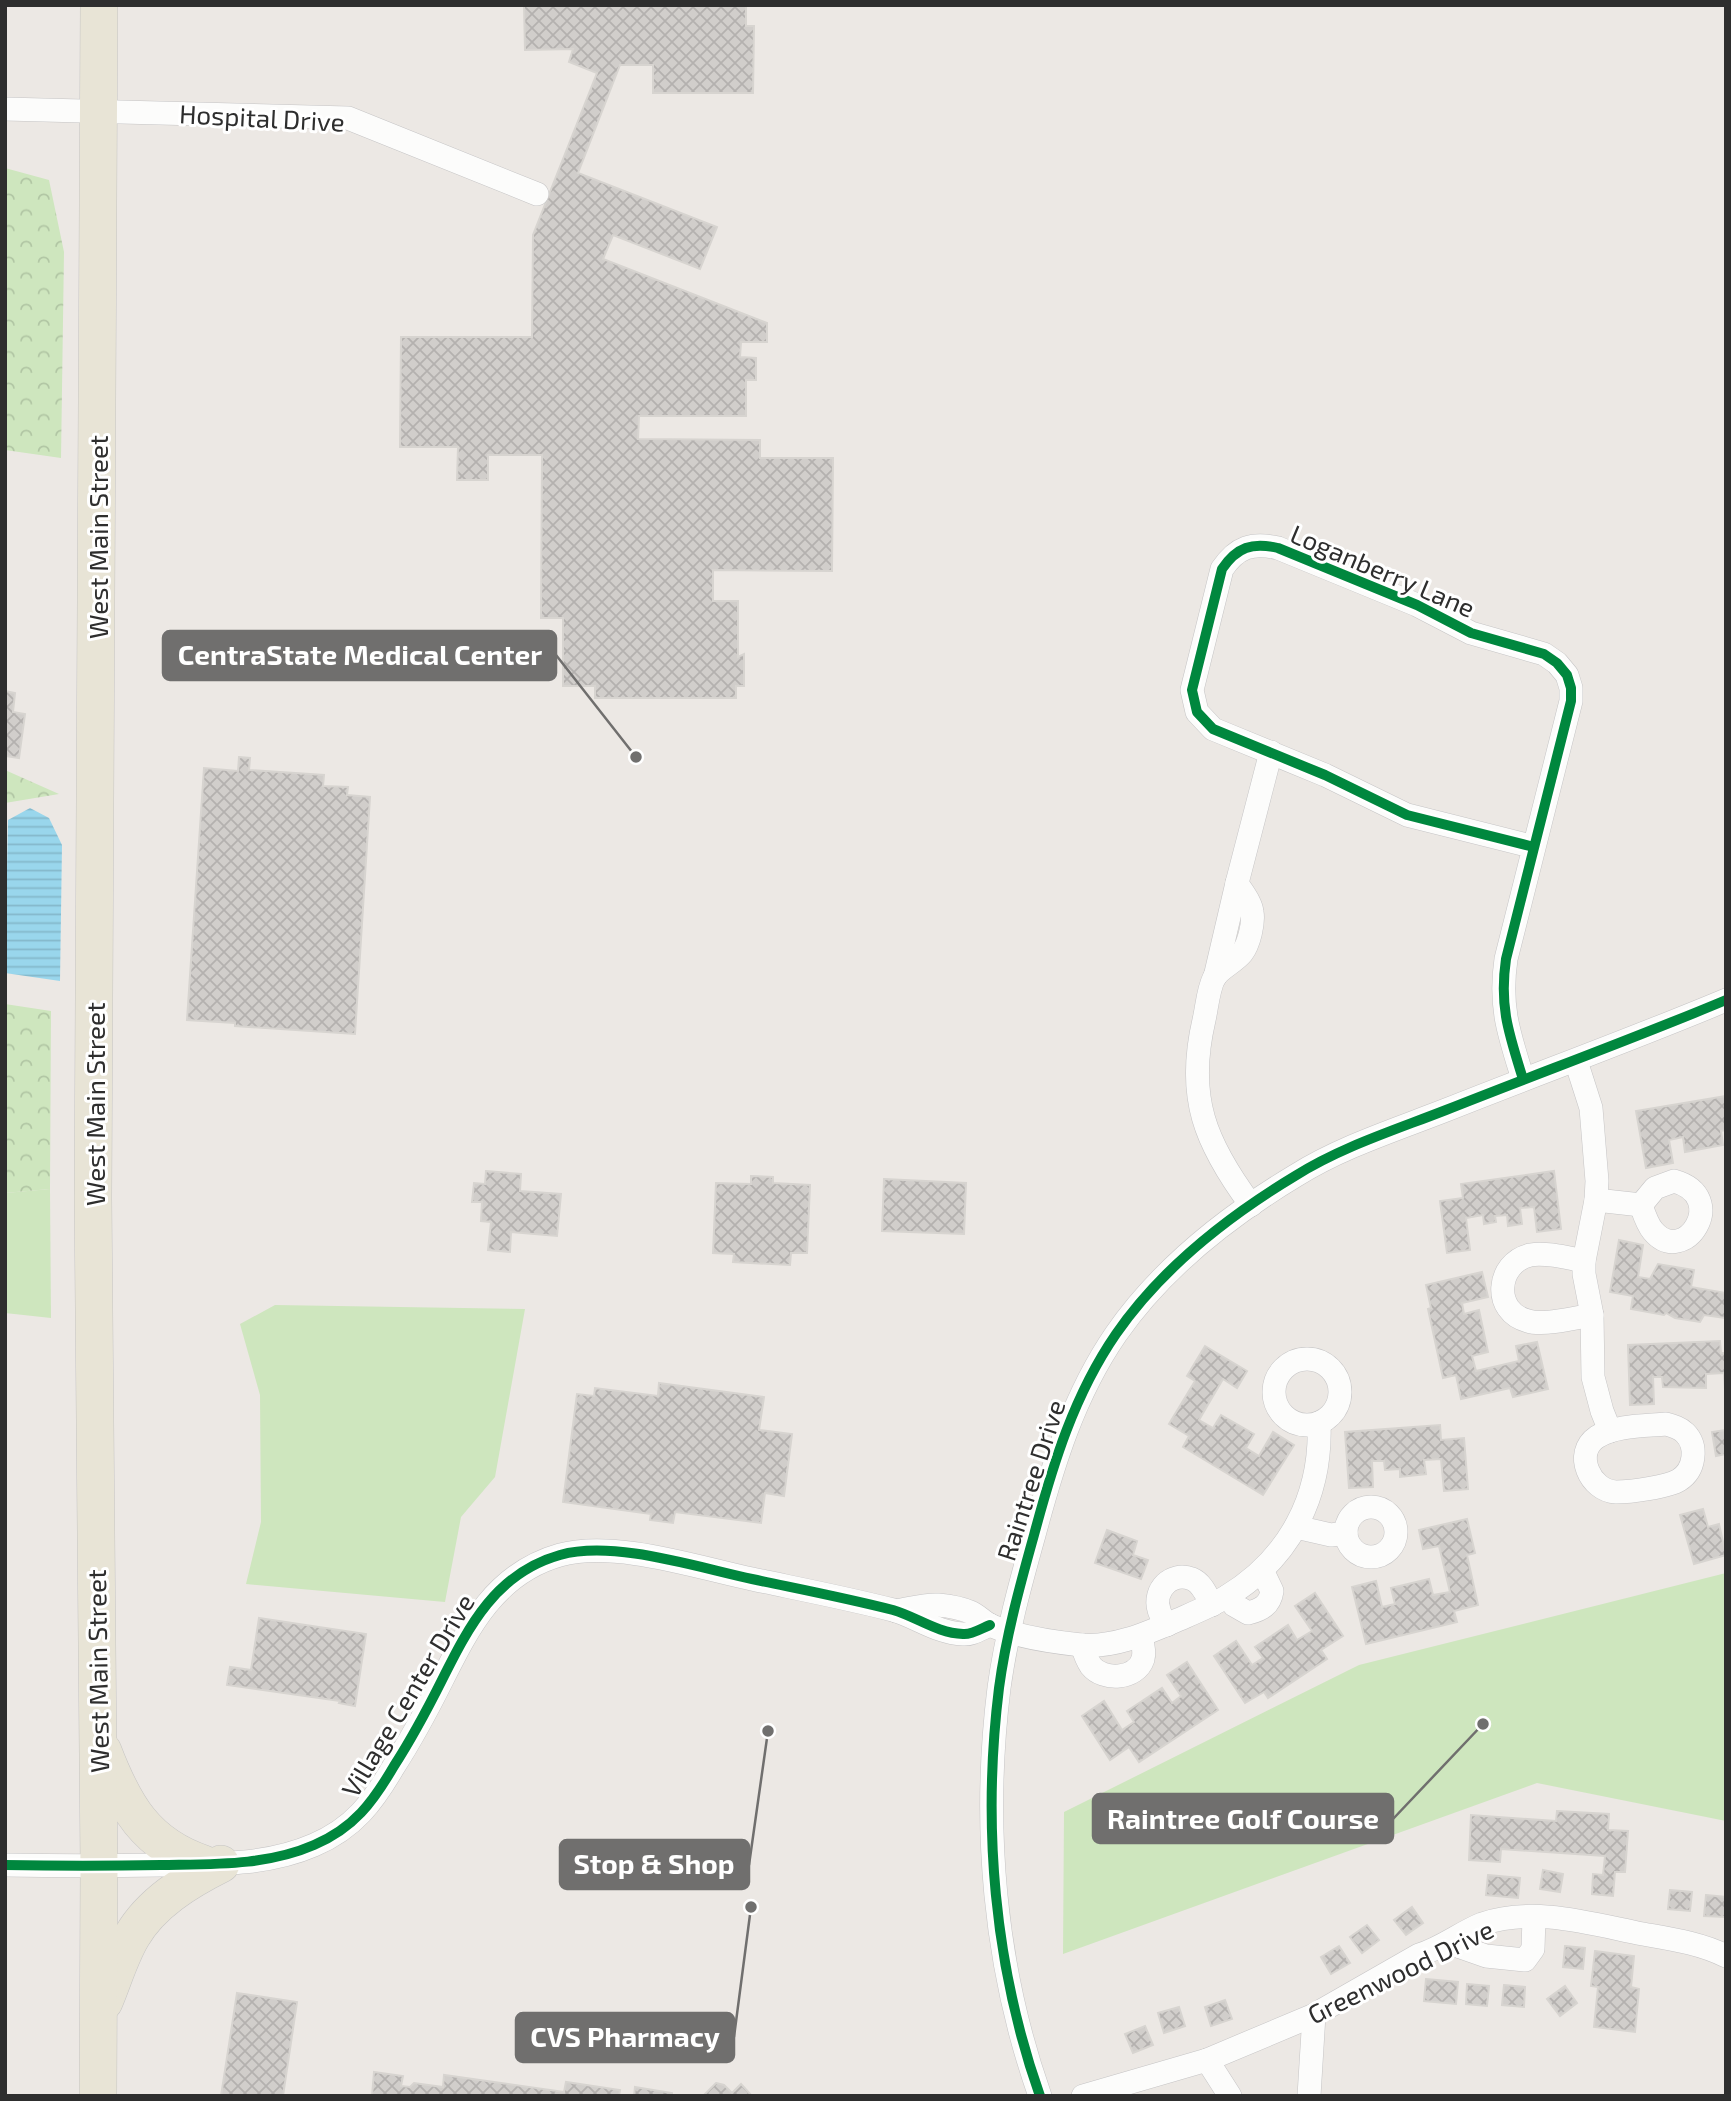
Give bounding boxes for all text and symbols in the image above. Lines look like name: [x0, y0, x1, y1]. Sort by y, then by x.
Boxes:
street label: Hospital Drive: [178, 97, 346, 137]
street label: West Main Street: [82, 435, 113, 639]
street label: Loganberry Lane: [1286, 517, 1480, 623]
callout: CentraState Medical Center: [163, 631, 556, 680]
text: CentraState Medical Center: [178, 637, 542, 671]
street label: West Main Street: [79, 1002, 110, 1206]
street label: Raintree Drive: [989, 1396, 1071, 1564]
street label: West Main Street: [80, 1569, 114, 1773]
street label: Village Center Drive: [334, 1588, 480, 1802]
callout: Raintree Golf Course: [1093, 1794, 1393, 1843]
text: Raintree Golf Course: [1107, 1801, 1379, 1835]
callout: Stop & Shop: [560, 1840, 749, 1889]
text: Stop & Shop: [573, 1846, 735, 1880]
street label: Greenwood Drive: [1302, 1913, 1498, 2029]
callout: CVS Pharmacy: [516, 2013, 734, 2062]
text: CVS Pharmacy: [530, 2019, 720, 2053]

